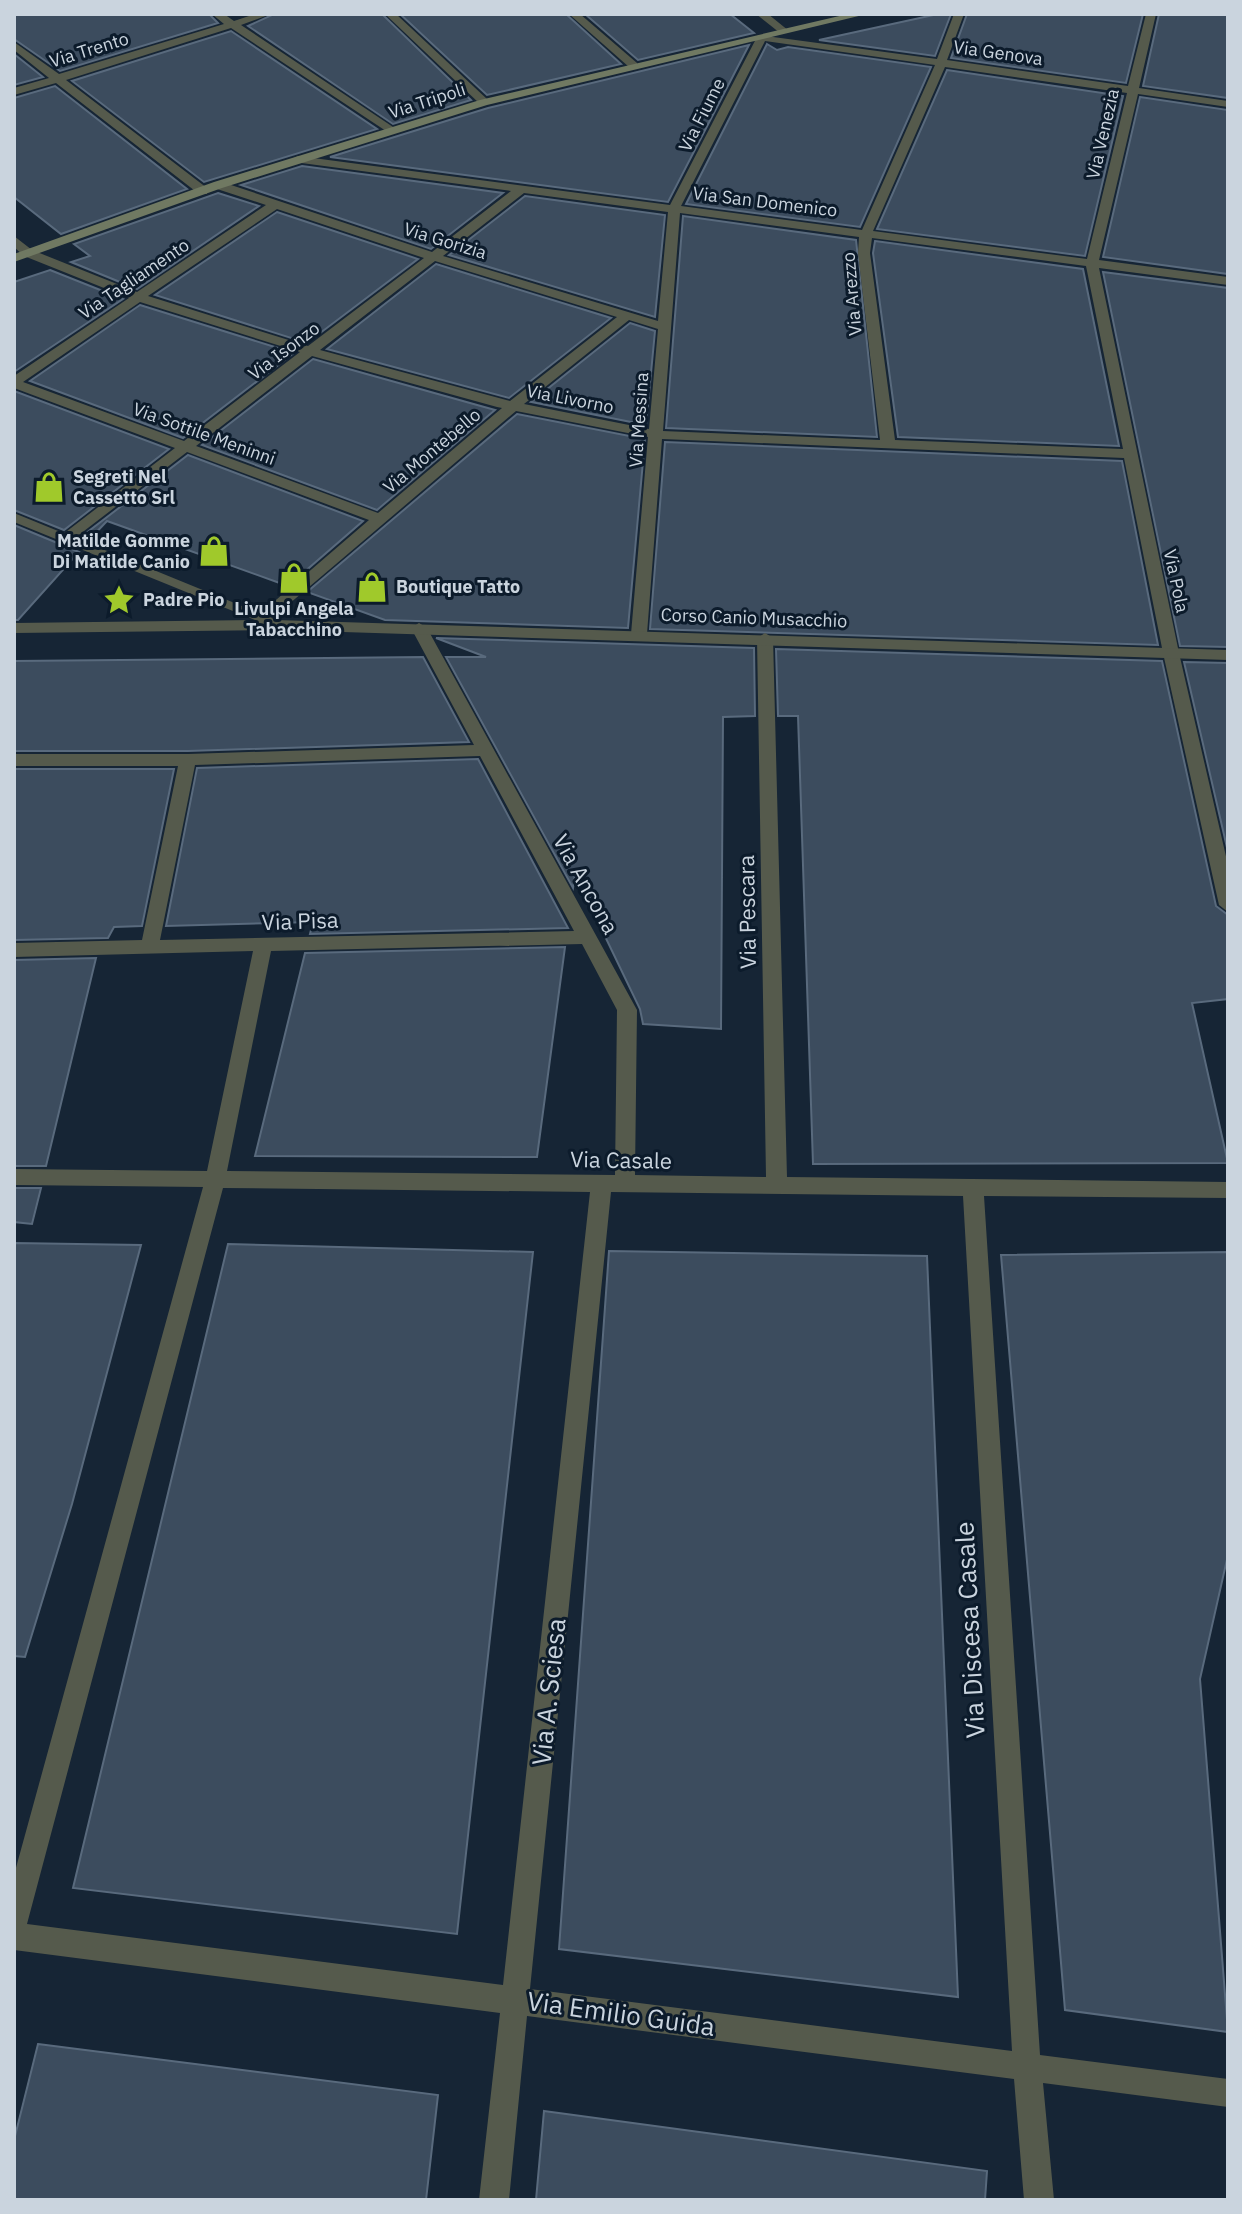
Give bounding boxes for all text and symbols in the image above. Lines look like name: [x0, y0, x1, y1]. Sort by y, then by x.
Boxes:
street label: Via Trento: [46, 27, 131, 72]
street label: Via Genova: [952, 35, 1045, 70]
street label: Via Fiume: [673, 74, 730, 156]
street label: Via Tripoli: [385, 77, 468, 124]
street label: Via Venezia: [1081, 86, 1124, 181]
street label: Via San Domenico: [692, 181, 839, 222]
street label: Via Gorizia: [401, 217, 490, 264]
street label: Via Tagliamento: [74, 233, 193, 324]
street label: Via Arezzo: [836, 251, 867, 337]
street label: Via Isonzo: [243, 316, 324, 385]
street label: Via Messina: [624, 371, 653, 468]
street label: Via Livorno: [524, 379, 616, 418]
street label: Via Sottile Meninni: [130, 397, 279, 470]
street label: Via Montebello: [378, 403, 485, 498]
place label: Segreti Nel Cassetto Srl: [73, 465, 176, 509]
shop icon: Segreti Nel Cassetto Srl: [32, 470, 66, 504]
place label: Matilde Gomme Di Matilde Canio: [52, 529, 190, 573]
shop icon: Matilde Gomme Di Matilde Canio: [197, 534, 231, 568]
street label: Via Pola: [1159, 547, 1195, 615]
shop icon: Livulpi Angela Tabacchino: [277, 561, 311, 595]
shop icon: Boutique Tatto: [355, 570, 389, 604]
place label: Boutique Tatto: [396, 575, 520, 598]
place icon: Padre Pio: [102, 583, 136, 617]
place label: Padre Pio: [143, 588, 224, 611]
place label: Livulpi Angela Tabacchino: [234, 597, 354, 641]
street label: Corso Canio Musacchio: [660, 603, 848, 632]
street label: Via Ancona: [547, 829, 626, 939]
street label: Via Pescara: [731, 854, 762, 969]
street label: Via Pisa: [261, 905, 339, 936]
street label: Via Casale: [570, 1144, 672, 1175]
street label: Via Discesa Casale: [946, 1521, 992, 1739]
street label: Via A. Sciesa: [523, 1616, 573, 1767]
street label: Via Emilio Guida: [525, 1983, 717, 2043]

